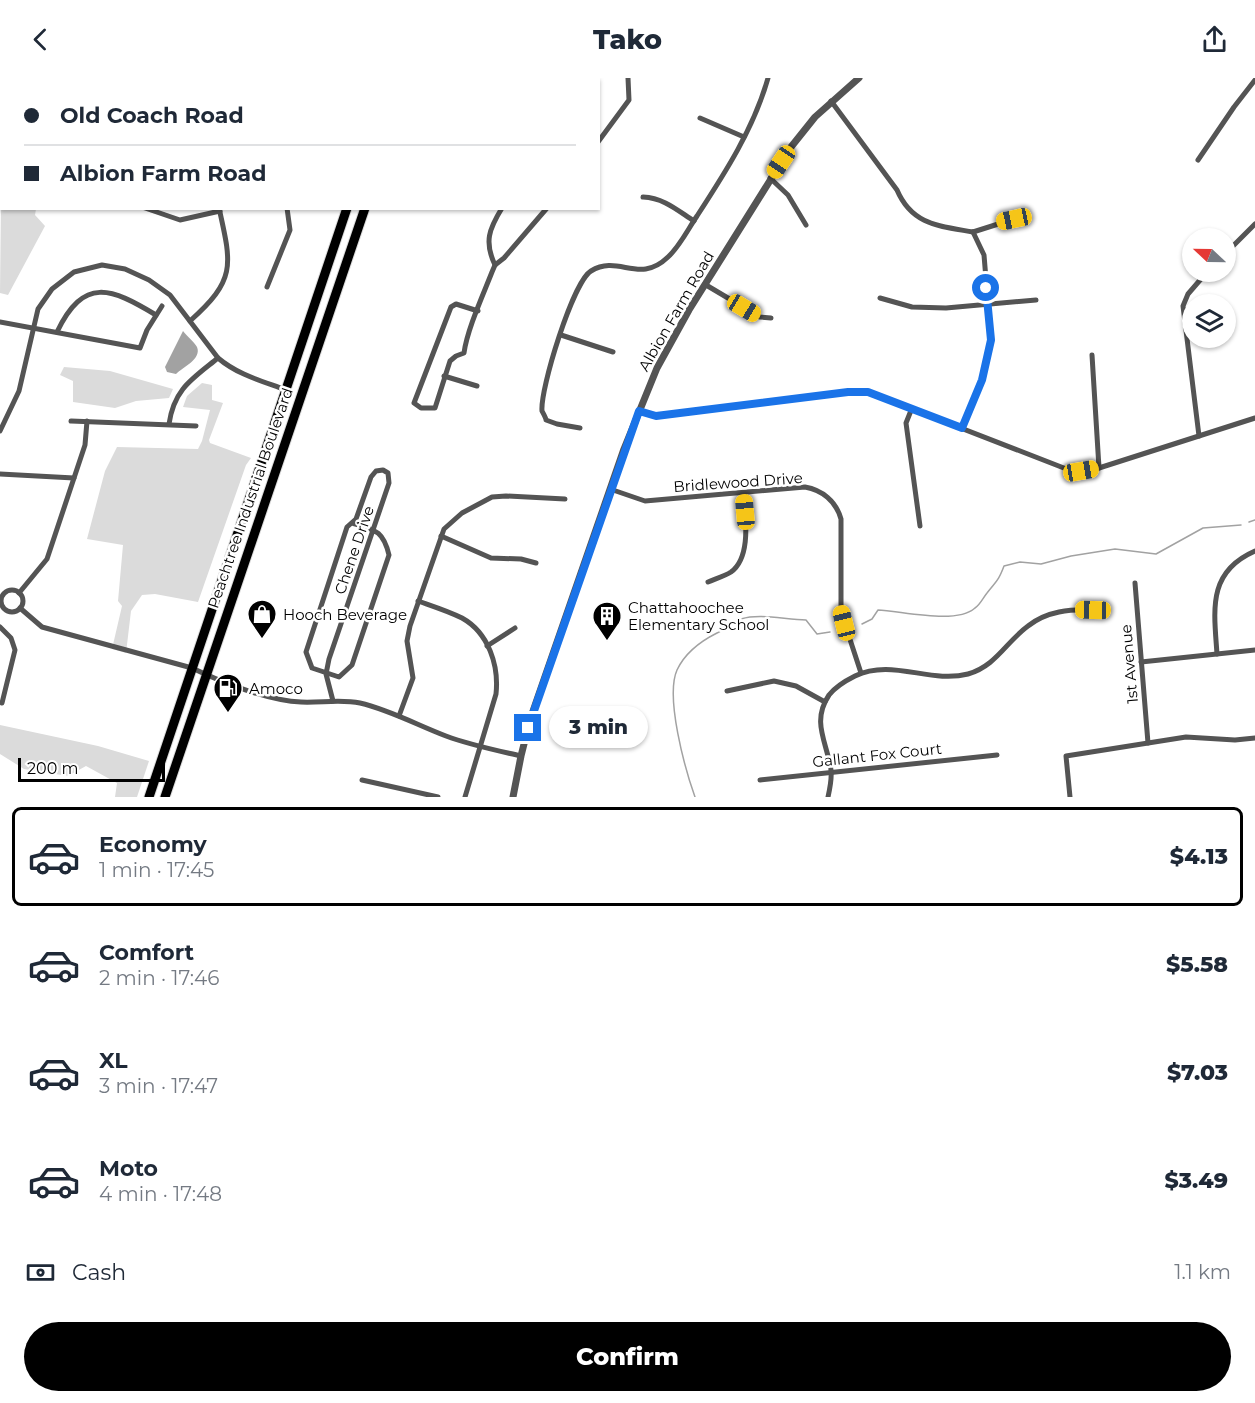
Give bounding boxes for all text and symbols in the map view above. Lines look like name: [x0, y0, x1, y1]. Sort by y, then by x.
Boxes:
icon: back: [24, 23, 57, 56]
text: Tako: [593, 23, 662, 56]
icon: share: [1198, 23, 1231, 56]
text: Old Coach Road: [60, 102, 244, 129]
car: [763, 142, 799, 182]
text: Albion Farm Road: [60, 160, 266, 187]
car: [995, 206, 1033, 232]
north arrow: [1182, 228, 1236, 282]
map controls: [1182, 228, 1236, 348]
street label: Albion Farm Road: [634, 248, 718, 374]
route start: [972, 274, 999, 301]
car: [724, 291, 764, 325]
button: layers: [1182, 294, 1236, 348]
street label: Peachtree Industrial Boulevard: [203, 385, 297, 611]
car: [1062, 459, 1100, 483]
street label: Bridlewood Drive: [673, 468, 803, 496]
car: [734, 493, 756, 531]
street label: Chene Drive: [330, 503, 378, 597]
shop icon: Hooch Beverage: [246, 598, 278, 640]
place label: Chattahoochee Elementary School: [628, 598, 769, 634]
building icon: Chattahoochee Elementary School: [591, 600, 623, 642]
car: [1075, 601, 1111, 619]
car: [831, 603, 857, 643]
place label: Hooch Beverage: [283, 605, 407, 624]
street label: 1st Avenue: [1116, 624, 1142, 704]
fuel station icon: Amoco: [212, 672, 244, 714]
place label: Amoco: [249, 679, 303, 698]
callout: 3 min: [549, 707, 648, 749]
route end: [514, 714, 541, 741]
text: 3 min: [569, 715, 628, 739]
street label: Gallant Fox Court: [811, 739, 943, 771]
scale bar: [18, 755, 165, 782]
text: 200 m: [27, 759, 78, 778]
icon: car: [27, 830, 81, 884]
text: Economy: [99, 831, 207, 858]
text: $4.13: [1170, 843, 1228, 870]
text: 1 min · 17:45: [99, 858, 214, 882]
icon: car: [27, 938, 81, 992]
text: Comfort: [99, 939, 194, 966]
text: $5.58: [1166, 951, 1228, 978]
text: 2 min · 17:46: [99, 966, 219, 990]
icon: car: [27, 1046, 81, 1100]
text: XL: [99, 1047, 128, 1074]
text: $7.03: [1167, 1059, 1228, 1086]
text: 3 min · 17:47: [99, 1074, 218, 1098]
icon: car: [27, 1154, 81, 1208]
text: Moto: [99, 1155, 158, 1182]
text: $3.49: [1165, 1167, 1228, 1194]
text: 4 min · 17:48: [99, 1182, 222, 1206]
icon: cash: [24, 1256, 57, 1289]
text: Cash: [72, 1259, 126, 1286]
text: 1.1 km: [1174, 1260, 1231, 1284]
button: Confirm: [24, 1322, 1231, 1391]

